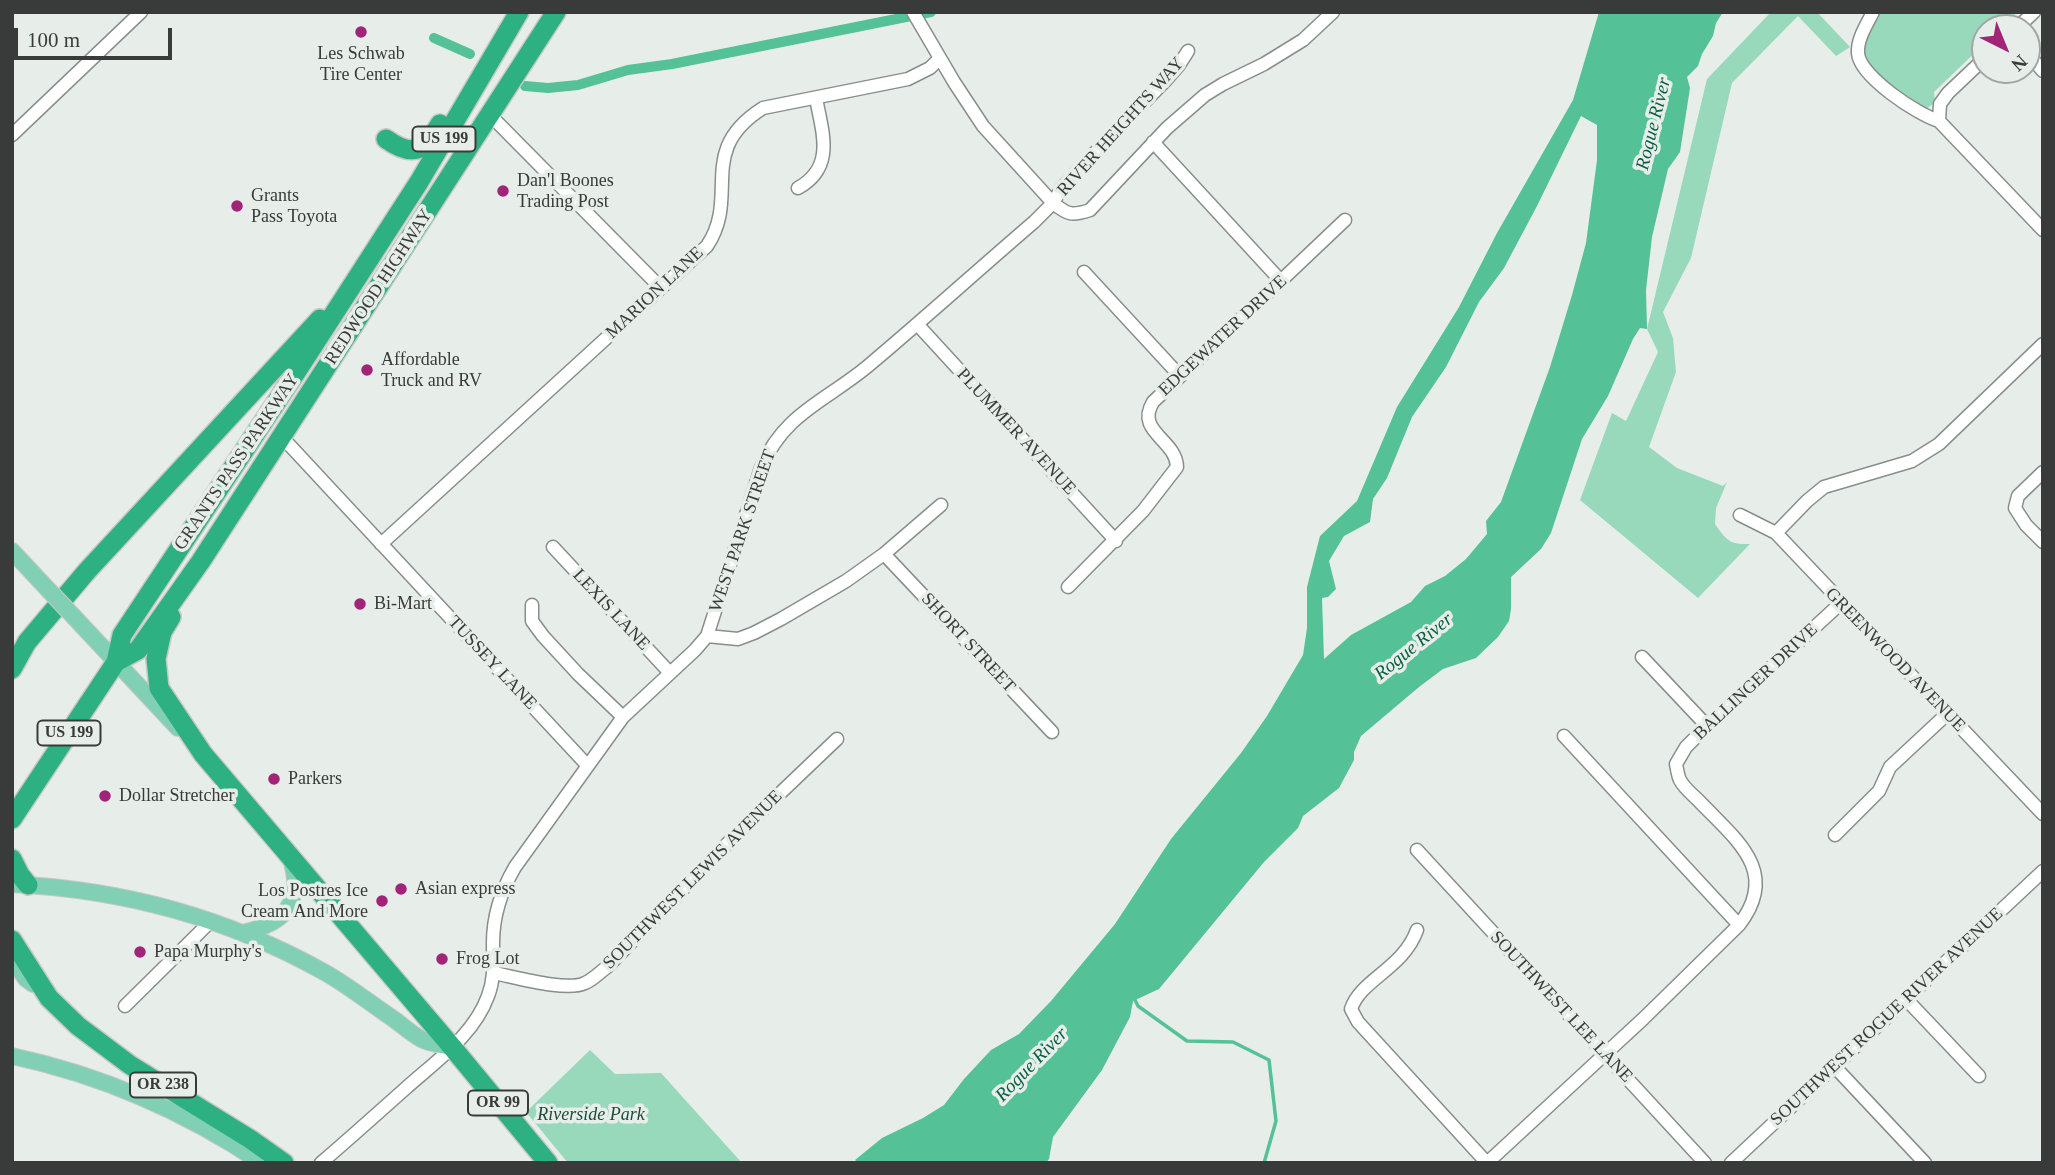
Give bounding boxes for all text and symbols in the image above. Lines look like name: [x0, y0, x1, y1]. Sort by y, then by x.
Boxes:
scale bar: [18, 14, 175, 58]
north arrow: [1971, 14, 2041, 84]
marker: Les Schwab Tire Center: [353, 24, 369, 40]
text: 100 m: [27, 28, 80, 52]
place label: Les Schwab Tire Center: [317, 43, 405, 86]
text: N: [2007, 51, 2031, 76]
street label: RIVER HEIGHTS WAY: [1053, 53, 1189, 201]
water label: Rogue River: [1632, 75, 1676, 173]
road number: US 199: [412, 127, 476, 152]
place label: Dan'l Boones Trading Post: [517, 170, 614, 212]
marker: Dan'l Boones Trading Post: [495, 183, 511, 199]
place label: Grants Pass Toyota: [251, 185, 337, 228]
marker: Grants Pass Toyota: [229, 198, 245, 214]
street label: REDWOOD HIGHWAY: [321, 205, 437, 369]
street label: MARION LANE: [602, 242, 708, 344]
street label: EDGEWATER DRIVE: [1154, 271, 1292, 401]
place label: Affordable Truck and RV: [381, 349, 482, 392]
marker: Affordable Truck and RV: [359, 362, 375, 378]
street label: PLUMMER AVENUE: [952, 364, 1080, 500]
street label: GRANTS PASS PARKWAY: [170, 370, 304, 554]
street label: WEST PARK STREET: [705, 447, 781, 615]
street label: LEXIS LANE: [568, 565, 654, 655]
street label: GREENWOOD AVENUE: [1820, 583, 1970, 737]
street label: SHORT STREET: [916, 589, 1020, 697]
place label: Bi-Mart: [374, 593, 432, 615]
marker: Bi-Mart: [352, 596, 368, 612]
water label: Rogue River: [1370, 608, 1458, 686]
street label: TUSSEY LANE: [443, 612, 541, 714]
street label: BALLINGER DRIVE: [1690, 619, 1822, 745]
road number: US 199: [38, 720, 100, 746]
place label: Parkers: [288, 768, 342, 790]
marker: Parkers: [266, 771, 282, 787]
place label: Dollar Stretcher: [119, 785, 234, 807]
street label: SOUTHWEST LEWIS AVENUE: [599, 786, 787, 974]
marker: Dollar Stretcher: [97, 788, 113, 804]
place label: Asian express: [415, 878, 515, 900]
place label: Los Postres Ice Cream And More: [241, 880, 368, 922]
marker: Asian express: [393, 881, 409, 897]
marker: Los Postres Ice Cream And More: [374, 893, 390, 909]
street label: SOUTHWEST ROGUE RIVER AVENUE: [1766, 903, 2008, 1131]
street label: SOUTHWEST LEE LANE: [1485, 927, 1637, 1087]
place label: Papa Murphy's: [154, 941, 262, 963]
marker: Papa Murphy's: [132, 944, 148, 960]
place label: Frog Lot: [456, 948, 520, 970]
marker: Frog Lot: [434, 951, 450, 967]
water label: Rogue River: [991, 1023, 1073, 1107]
road number: OR 238: [130, 1072, 196, 1098]
road number: OR 99: [468, 1091, 528, 1116]
park label: Riverside Park: [537, 1104, 645, 1126]

